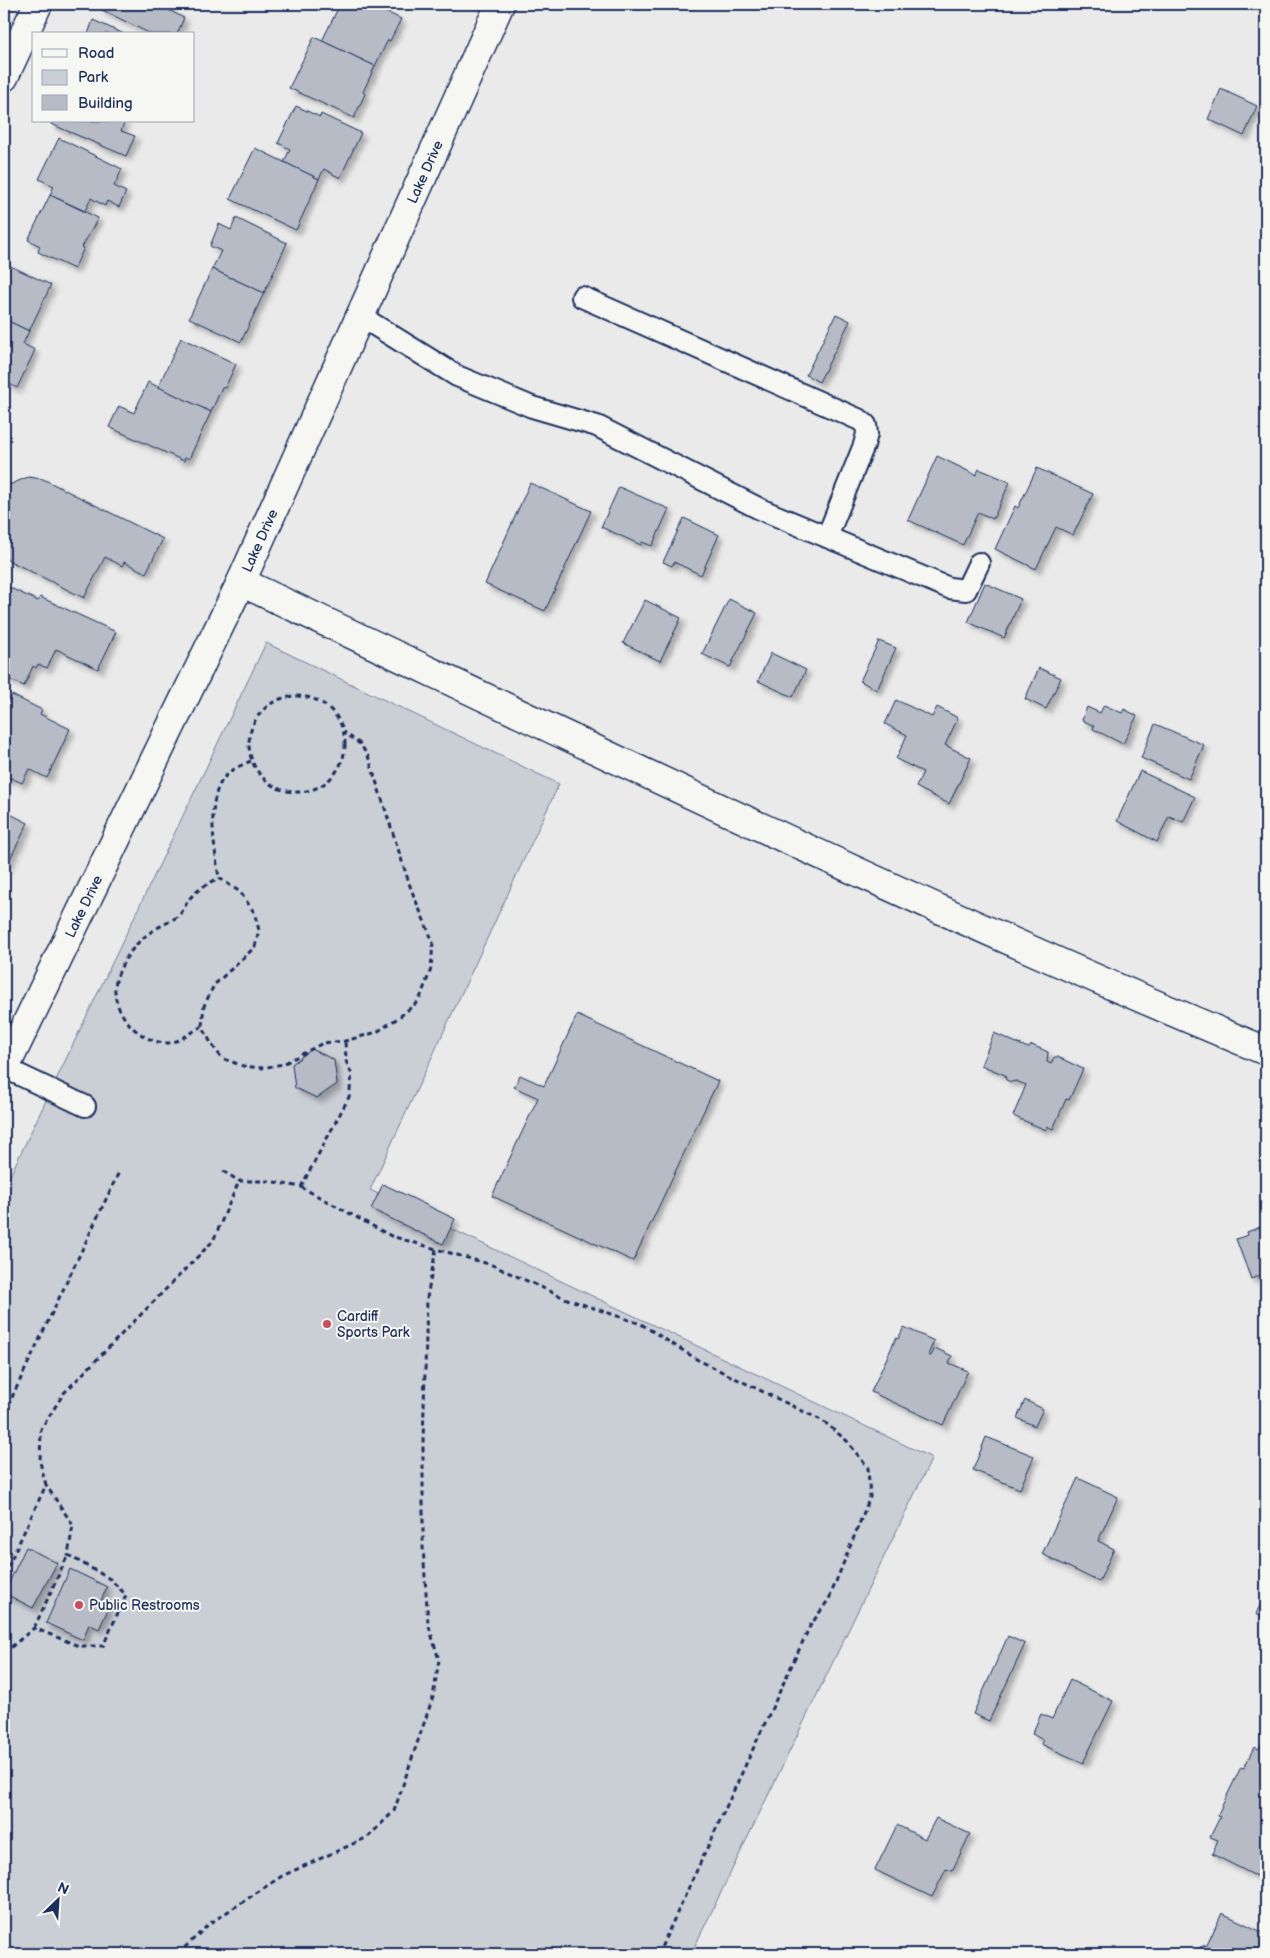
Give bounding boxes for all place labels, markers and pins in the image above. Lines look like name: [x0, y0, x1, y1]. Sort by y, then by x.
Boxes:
place label: Cardiff Sports Park: [337, 1308, 410, 1341]
marker: Cardiff Sports Park: [321, 1318, 333, 1330]
place label: Public Restrooms: [89, 1597, 200, 1614]
marker: Public Restrooms: [73, 1599, 85, 1611]

